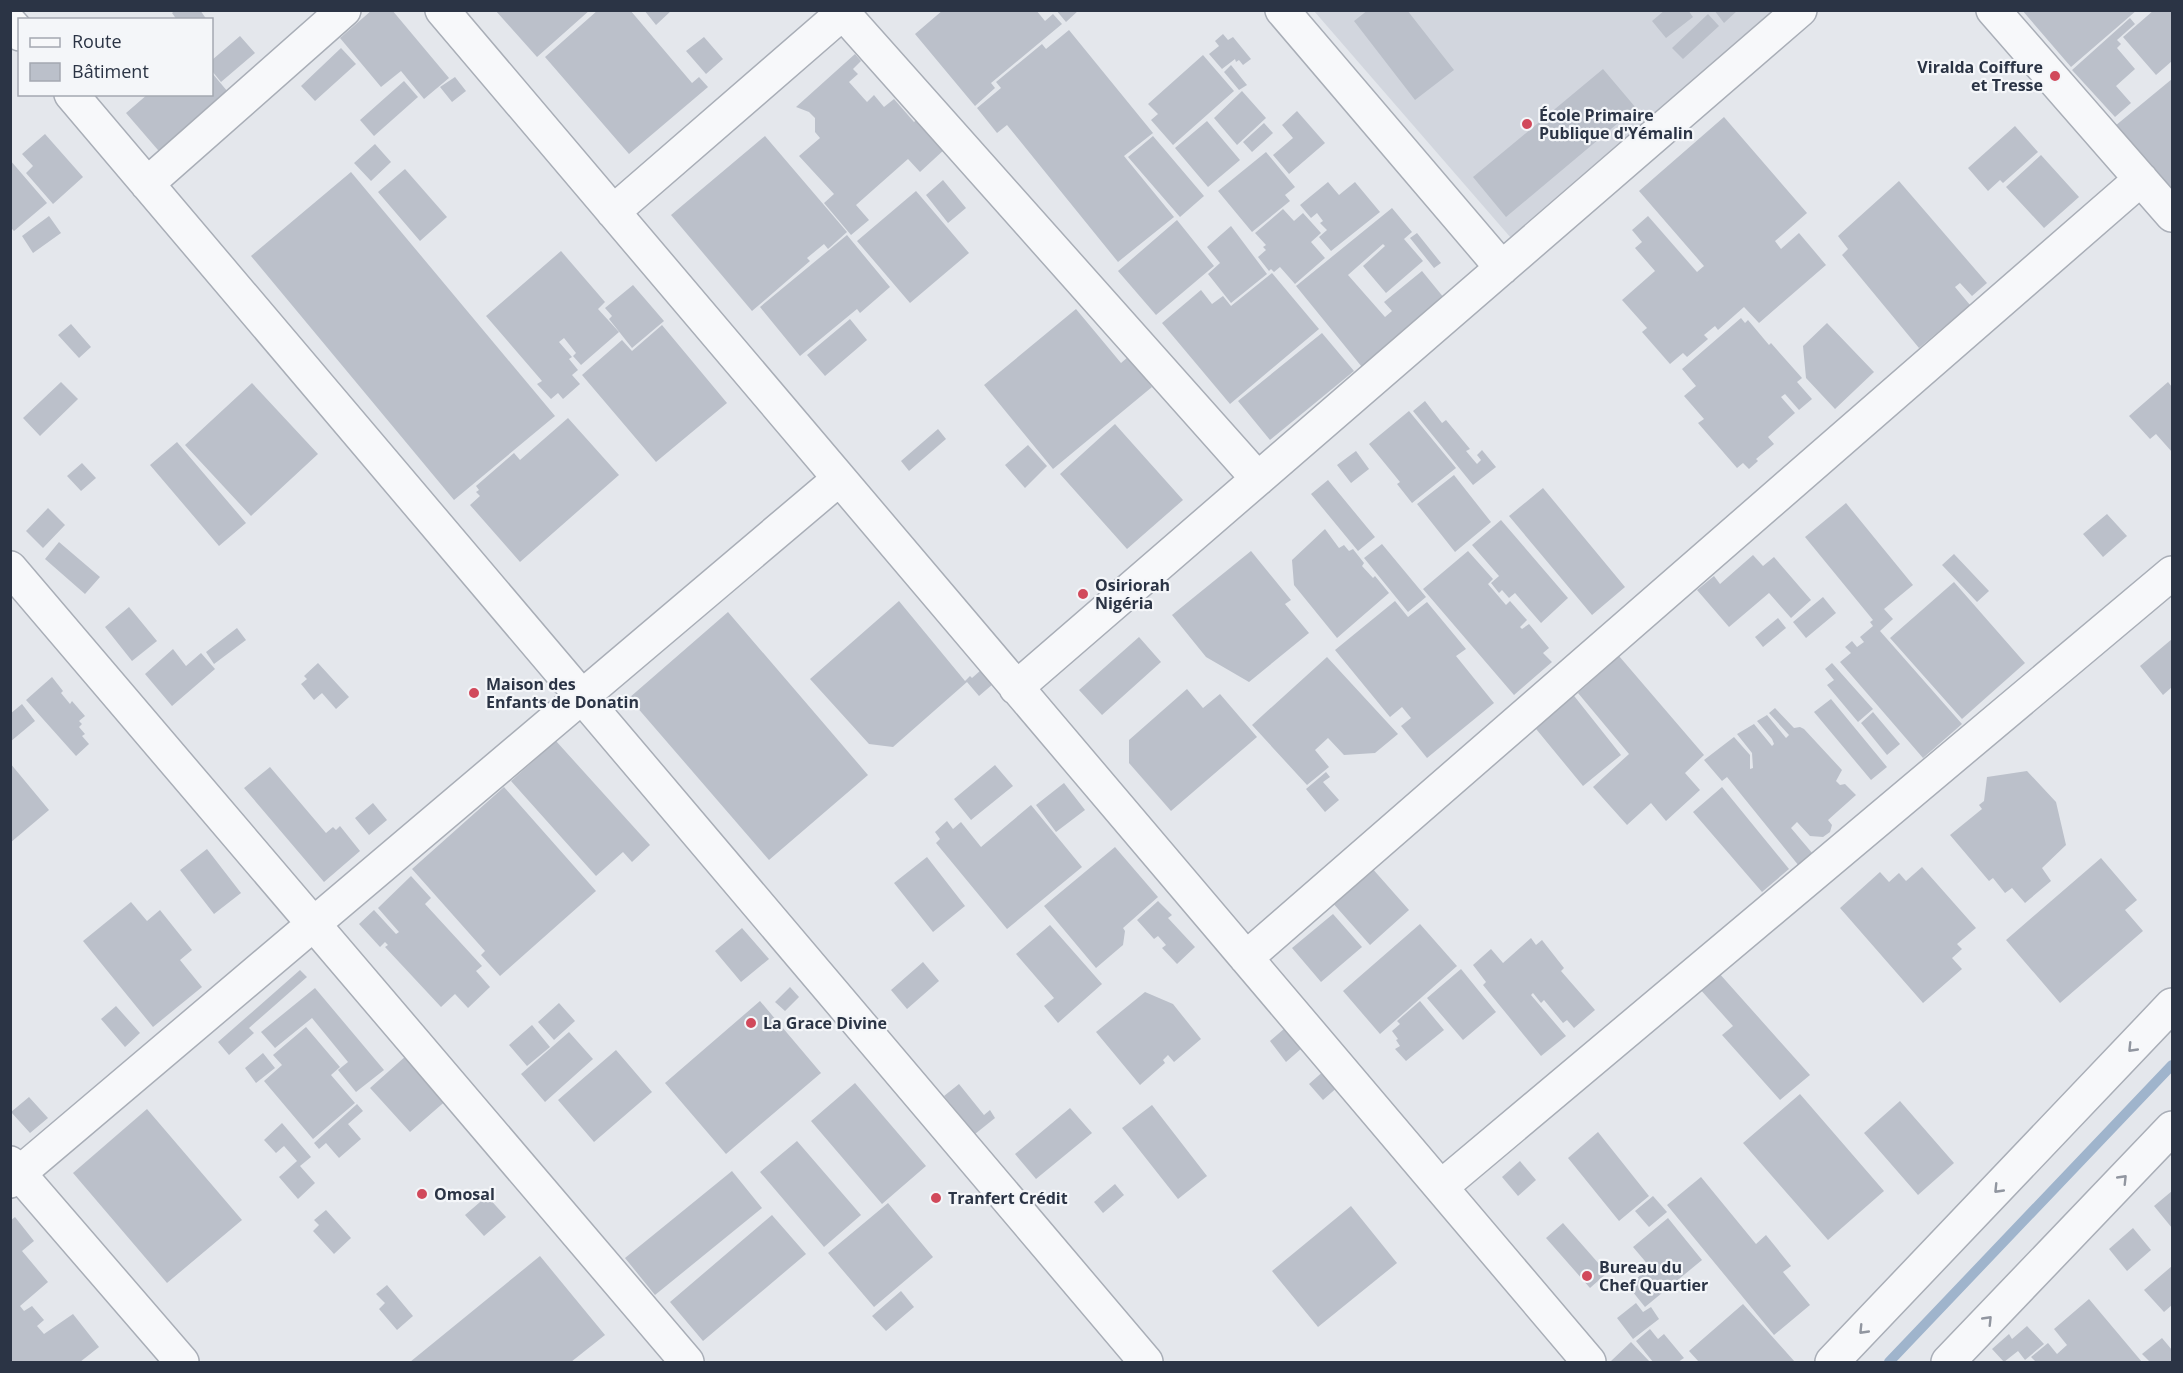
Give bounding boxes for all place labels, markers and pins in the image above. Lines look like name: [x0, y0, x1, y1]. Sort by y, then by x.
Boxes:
place label: Viralda Coiffure et Tresse: [1917, 56, 2043, 96]
marker: Viralda Coiffure et Tresse: [2048, 69, 2062, 83]
place label: École Primaire Publique d'Yémalin: [1539, 104, 1693, 144]
marker: École Primaire Publique d'Yémalin: [1520, 117, 1534, 131]
place label: Osiriorah Nigéria: [1095, 574, 1170, 614]
marker: Osiriorah Nigéria: [1076, 587, 1090, 601]
place label: Maison des Enfants de Donatin: [486, 673, 639, 713]
marker: Maison des Enfants de Donatin: [467, 686, 481, 700]
place label: La Grace Divine: [763, 1012, 887, 1034]
marker: La Grace Divine: [744, 1016, 758, 1030]
place label: Omosal: [434, 1183, 495, 1205]
marker: Omosal: [415, 1187, 429, 1201]
place label: Tranfert Crédit: [948, 1187, 1068, 1209]
marker: Tranfert Crédit: [929, 1191, 943, 1205]
place label: Bureau du Chef Quartier: [1599, 1256, 1708, 1296]
marker: Bureau du Chef Quartier: [1580, 1269, 1594, 1283]

